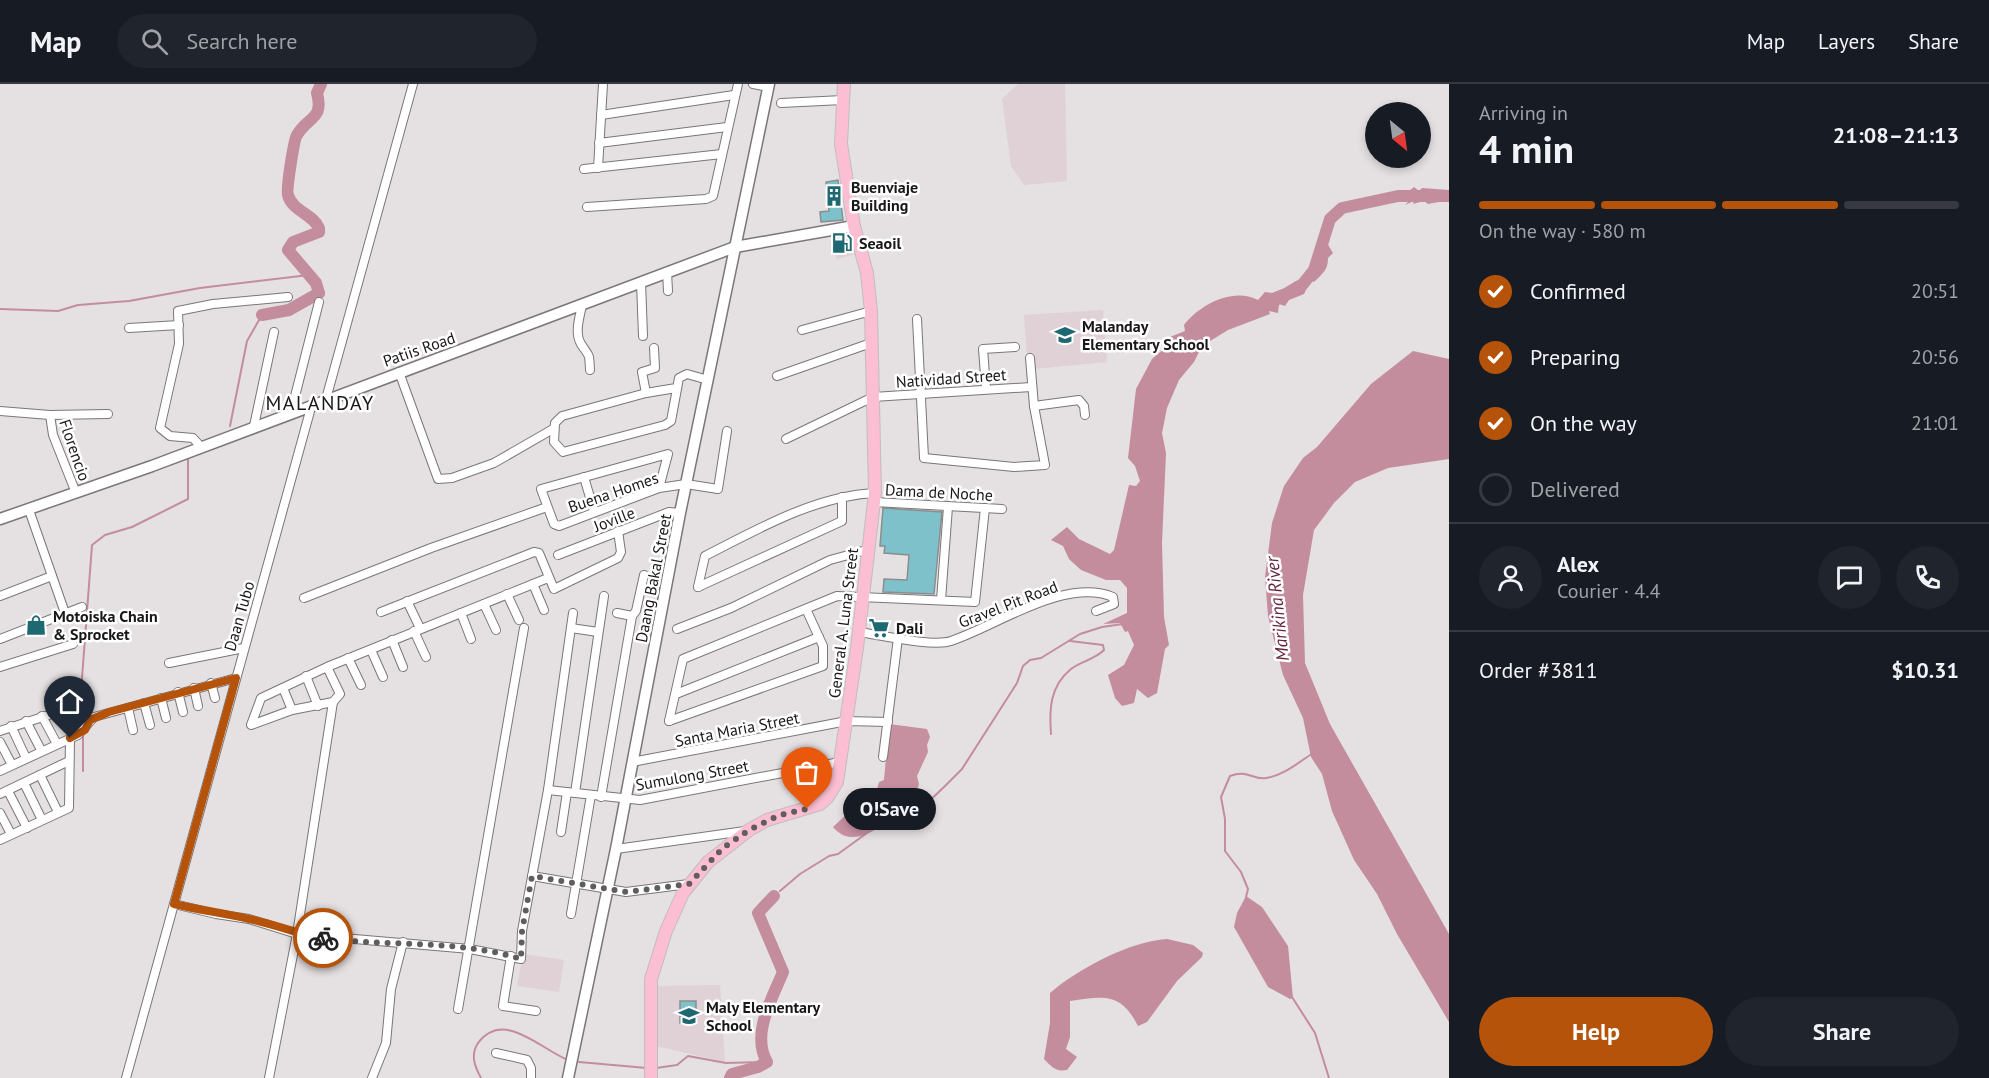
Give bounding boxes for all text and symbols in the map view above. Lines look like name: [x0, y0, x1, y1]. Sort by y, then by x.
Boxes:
search box: [117, 14, 537, 68]
text: Map: [30, 23, 81, 60]
icon: search: [138, 25, 171, 58]
text: Search here: [186, 27, 297, 55]
text: Map: [1747, 28, 1785, 55]
text: Layers: [1818, 28, 1875, 55]
text: Share: [1908, 28, 1959, 55]
text: Arriving in: [1479, 100, 1568, 126]
north arrow: [1365, 102, 1431, 168]
map controls: [1365, 102, 1431, 168]
text: 21:08–21:13: [1833, 121, 1959, 149]
text: 4 min: [1479, 123, 1574, 174]
place label: Buenviaje Building: [851, 177, 918, 215]
building icon: Buenviaje Building: [822, 184, 846, 208]
text: On the way · 580 m: [1479, 218, 1646, 244]
fuel station icon: Seaoil: [830, 231, 854, 255]
place label: Seaoil: [859, 233, 901, 253]
icon: check: [1479, 275, 1512, 308]
text: Confirmed: [1530, 277, 1626, 305]
text: 20:51: [1911, 278, 1959, 304]
place label: Malanday Elementary School: [1082, 316, 1209, 354]
school or university icon: Malanday Elementary School: [1053, 323, 1077, 347]
street label: Patiis Road: [380, 327, 458, 371]
icon: check: [1479, 341, 1512, 374]
text: Preparing: [1530, 343, 1620, 371]
text: 20:56: [1911, 344, 1959, 370]
street label: Natividad Street: [895, 364, 1007, 392]
district label: MALANDAY: [265, 390, 375, 416]
icon: check: [1479, 407, 1512, 440]
text: On the way: [1530, 409, 1637, 437]
text: 21:01: [1911, 410, 1959, 436]
street label: Florencio: [55, 417, 95, 483]
street label: Buena Homes: [565, 467, 661, 517]
text: Delivered: [1530, 475, 1620, 503]
street label: Dama de Noche: [885, 479, 993, 505]
street label: Joville: [590, 502, 637, 536]
street label: Daang Bakal Street: [631, 511, 675, 644]
street label: General A. Luna Street: [824, 546, 862, 699]
button: person: [1479, 546, 1542, 609]
button: chat: [1818, 546, 1881, 609]
button: phone: [1896, 546, 1959, 609]
text: Alex: [1557, 550, 1599, 578]
water label: Marikina River: [1260, 554, 1294, 662]
street label: Gravel Pit Road: [956, 576, 1060, 632]
text: Courier · 4.4: [1557, 578, 1660, 604]
street label: Daan Tubo: [219, 579, 259, 653]
place label: Motoiska Chain & Sprocket: [53, 606, 158, 644]
shop icon: Motoiska Chain & Sprocket: [24, 613, 48, 637]
supermarket icon: Dali: [867, 616, 891, 640]
place label: Dali: [896, 618, 923, 638]
text: Order #3811: [1479, 656, 1598, 684]
text: $10.31: [1891, 656, 1959, 684]
pin: [44, 676, 95, 738]
icon: home: [53, 685, 86, 718]
street label: Santa Maria Street: [673, 707, 801, 751]
pin: [781, 747, 832, 809]
street label: Sumulong Street: [634, 755, 751, 795]
icon: bag: [790, 756, 823, 789]
callout: O!Save: [843, 788, 936, 830]
text: O!Save: [860, 796, 919, 822]
courier: [293, 908, 353, 968]
icon: bike: [307, 922, 340, 955]
place label: Maly Elementary School: [706, 997, 821, 1035]
button: Help: [1479, 997, 1713, 1066]
button: Share: [1725, 997, 1959, 1066]
school or university icon: Maly Elementary School: [677, 1004, 701, 1028]

